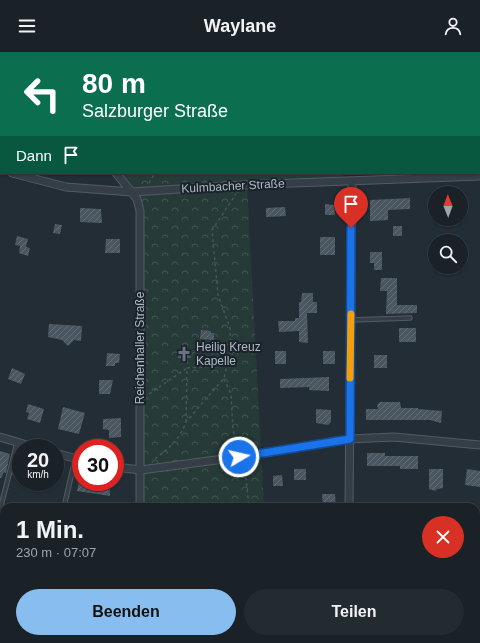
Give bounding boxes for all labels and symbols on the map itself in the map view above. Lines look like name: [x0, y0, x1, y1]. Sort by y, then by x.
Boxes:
street label: Kulmbacher Straße: [181, 176, 285, 196]
north arrow: [428, 186, 468, 226]
pin: [334, 187, 368, 228]
street label: Reichenhaller Straße: [133, 291, 147, 404]
place label: Heilig Kreuz Kapelle: [196, 340, 261, 368]
church icon: Heilig Kreuz Kapelle: [175, 345, 193, 363]
position arrow: [218, 436, 260, 478]
speed limit sign: 30: [72, 439, 124, 491]

